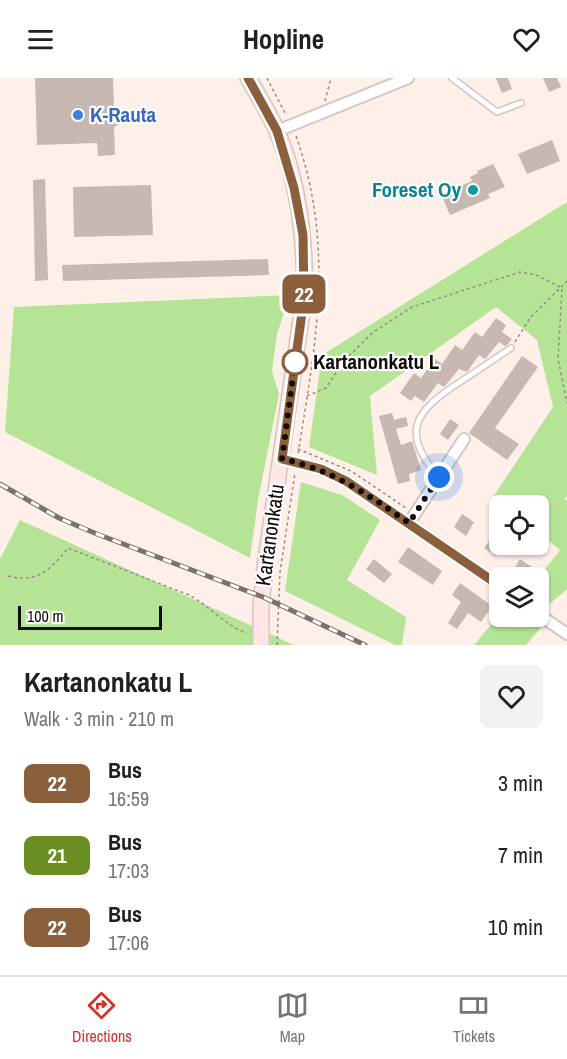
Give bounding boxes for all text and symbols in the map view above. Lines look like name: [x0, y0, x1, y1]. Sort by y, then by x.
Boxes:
text: Hopline: [243, 21, 324, 57]
icon: menu: [24, 23, 57, 56]
icon: heart: [510, 23, 543, 56]
place label: K-Rauta: [90, 100, 156, 129]
marker: K-Rauta: [71, 108, 85, 122]
place label: Foreset Oy: [372, 175, 461, 204]
marker: Foreset Oy: [466, 183, 480, 197]
line badge: 22: [277, 274, 331, 314]
text: 22: [294, 280, 314, 309]
place label: Kartanonkatu L: [313, 347, 440, 376]
marker: Kartanonkatu L: [282, 349, 308, 375]
your location: [424, 462, 454, 492]
street label: Kartanonkatu: [248, 482, 291, 588]
map controls: [489, 495, 549, 627]
button: locate: [489, 495, 549, 555]
button: layers: [489, 567, 549, 627]
scale bar: [18, 603, 162, 630]
text: 100 m: [27, 605, 63, 627]
text: Kartanonkatu L: [24, 663, 192, 701]
button: heart: [480, 665, 543, 728]
text: Walk · 3 min · 210 m: [24, 705, 174, 732]
text: Bus: [108, 755, 142, 785]
text: 3 min: [498, 768, 543, 798]
text: 22: [47, 769, 67, 798]
text: 16:59: [108, 785, 149, 812]
text: Bus: [108, 827, 142, 857]
text: 7 min: [498, 840, 543, 870]
text: 21: [47, 841, 67, 870]
text: 17:03: [108, 857, 149, 884]
text: Bus: [108, 899, 142, 929]
text: 10 min: [488, 912, 543, 942]
text: 22: [47, 913, 67, 942]
text: 17:06: [108, 929, 149, 956]
tab: Directions: [72, 989, 132, 1047]
tab: Map: [276, 989, 309, 1047]
tab: Tickets: [453, 989, 495, 1047]

